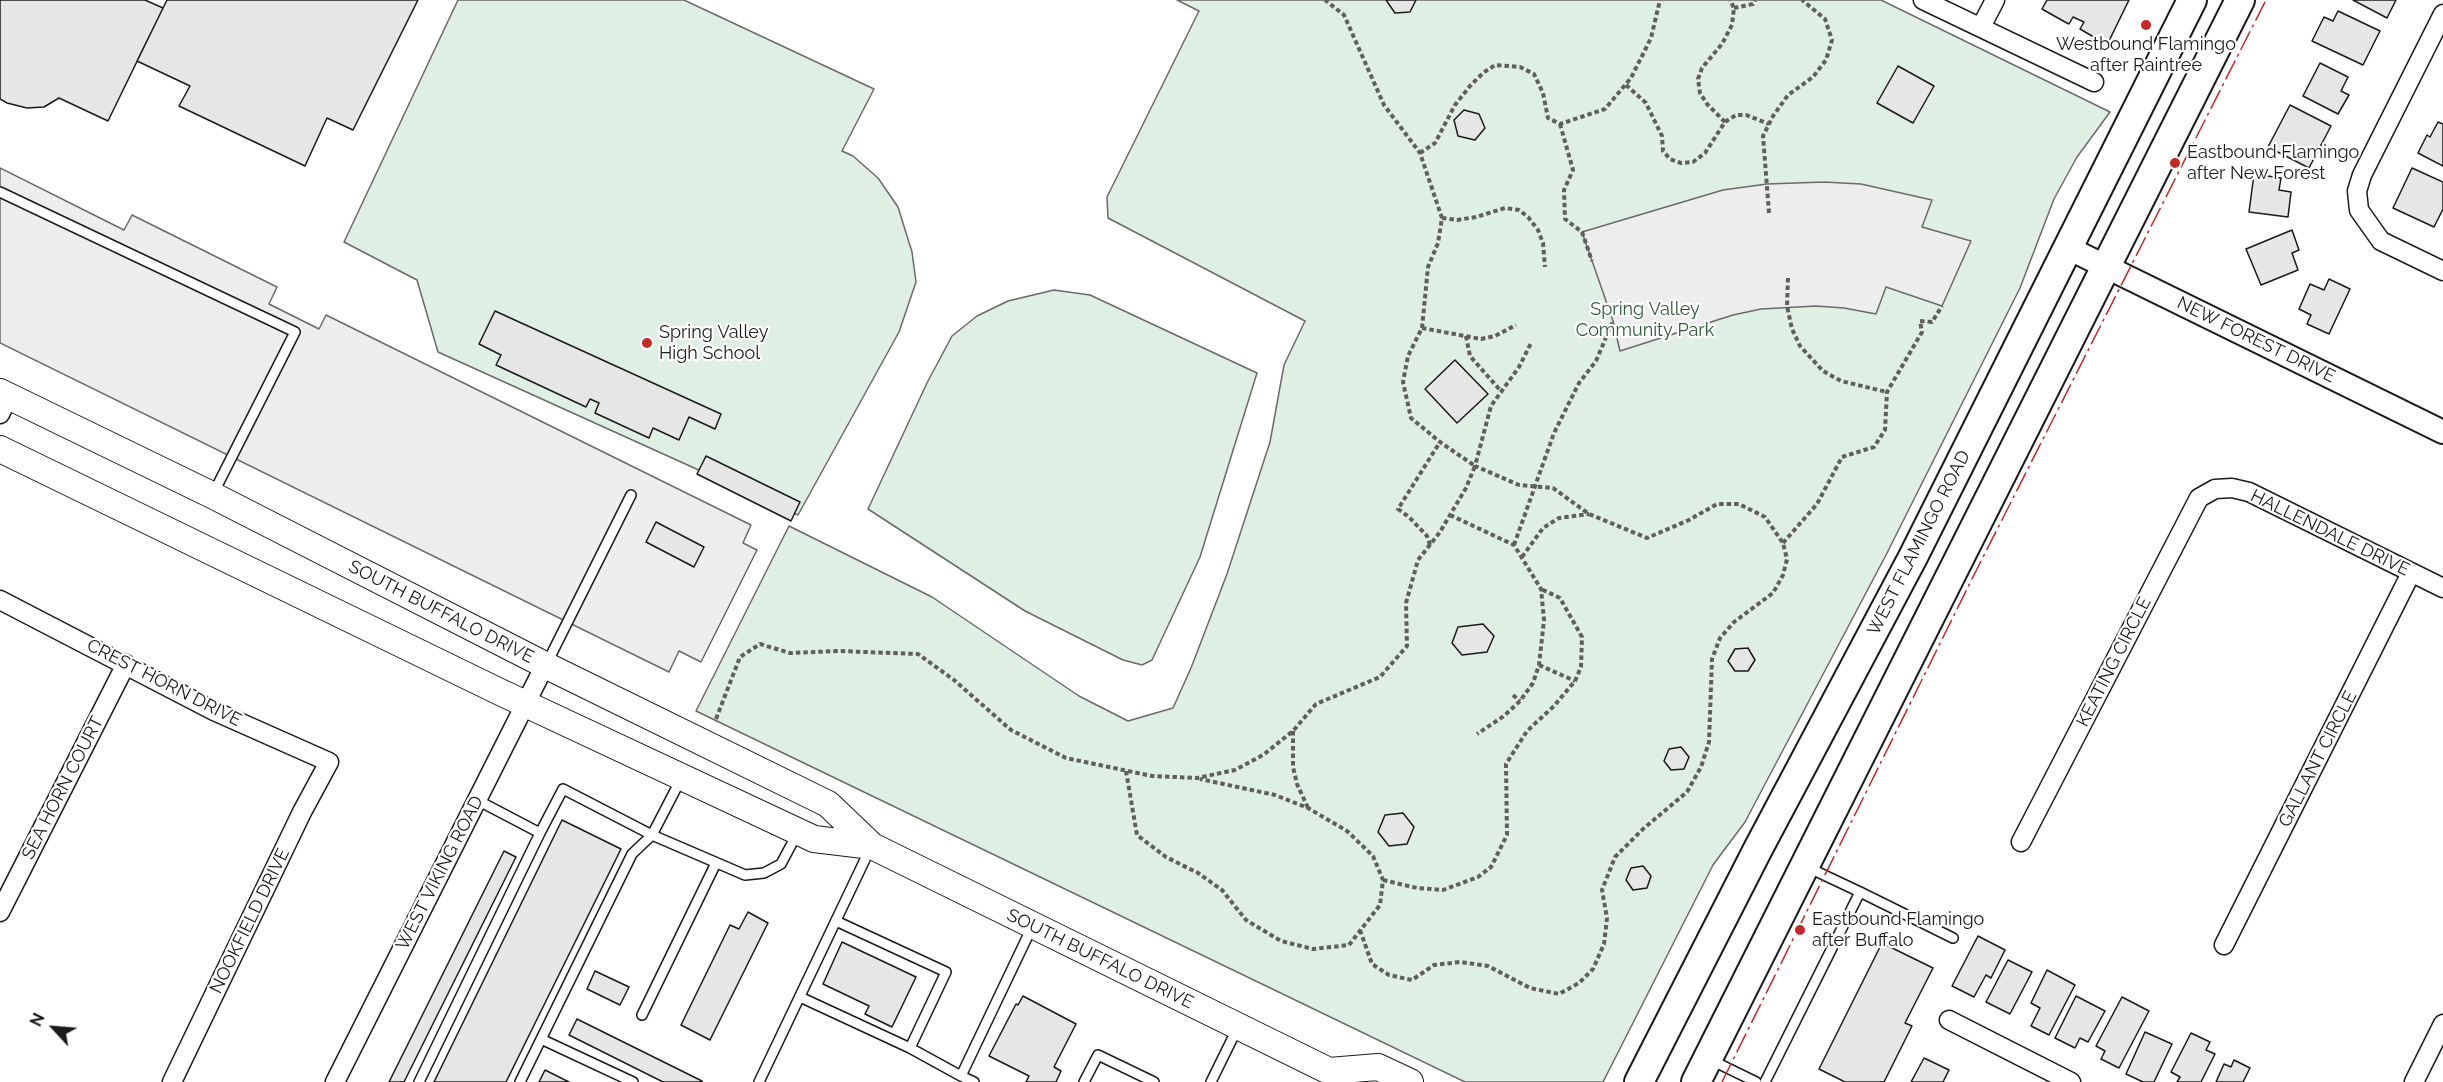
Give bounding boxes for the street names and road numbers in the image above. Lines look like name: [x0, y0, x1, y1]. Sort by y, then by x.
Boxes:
street label: NEW FOREST DRIVE: [2173, 292, 2339, 388]
street label: WEST FLAMINGO ROAD: [1863, 447, 1975, 639]
street label: HALLENDALE DRIVE: [2247, 485, 2413, 581]
street label: SOUTH BUFFALO DRIVE: [345, 556, 537, 668]
street label: KEATING CIRCLE: [2072, 594, 2156, 730]
street label: CREST HORN DRIVE: [83, 635, 245, 731]
street label: GALLANT CIRCLE: [2274, 687, 2362, 831]
street label: SEA HORN COURT: [18, 713, 108, 863]
street label: WEST VIKING ROAD: [392, 792, 488, 954]
street label: NOOKFIELD DRIVE: [205, 845, 295, 997]
street label: SOUTH BUFFALO DRIVE: [1003, 904, 1197, 1014]

